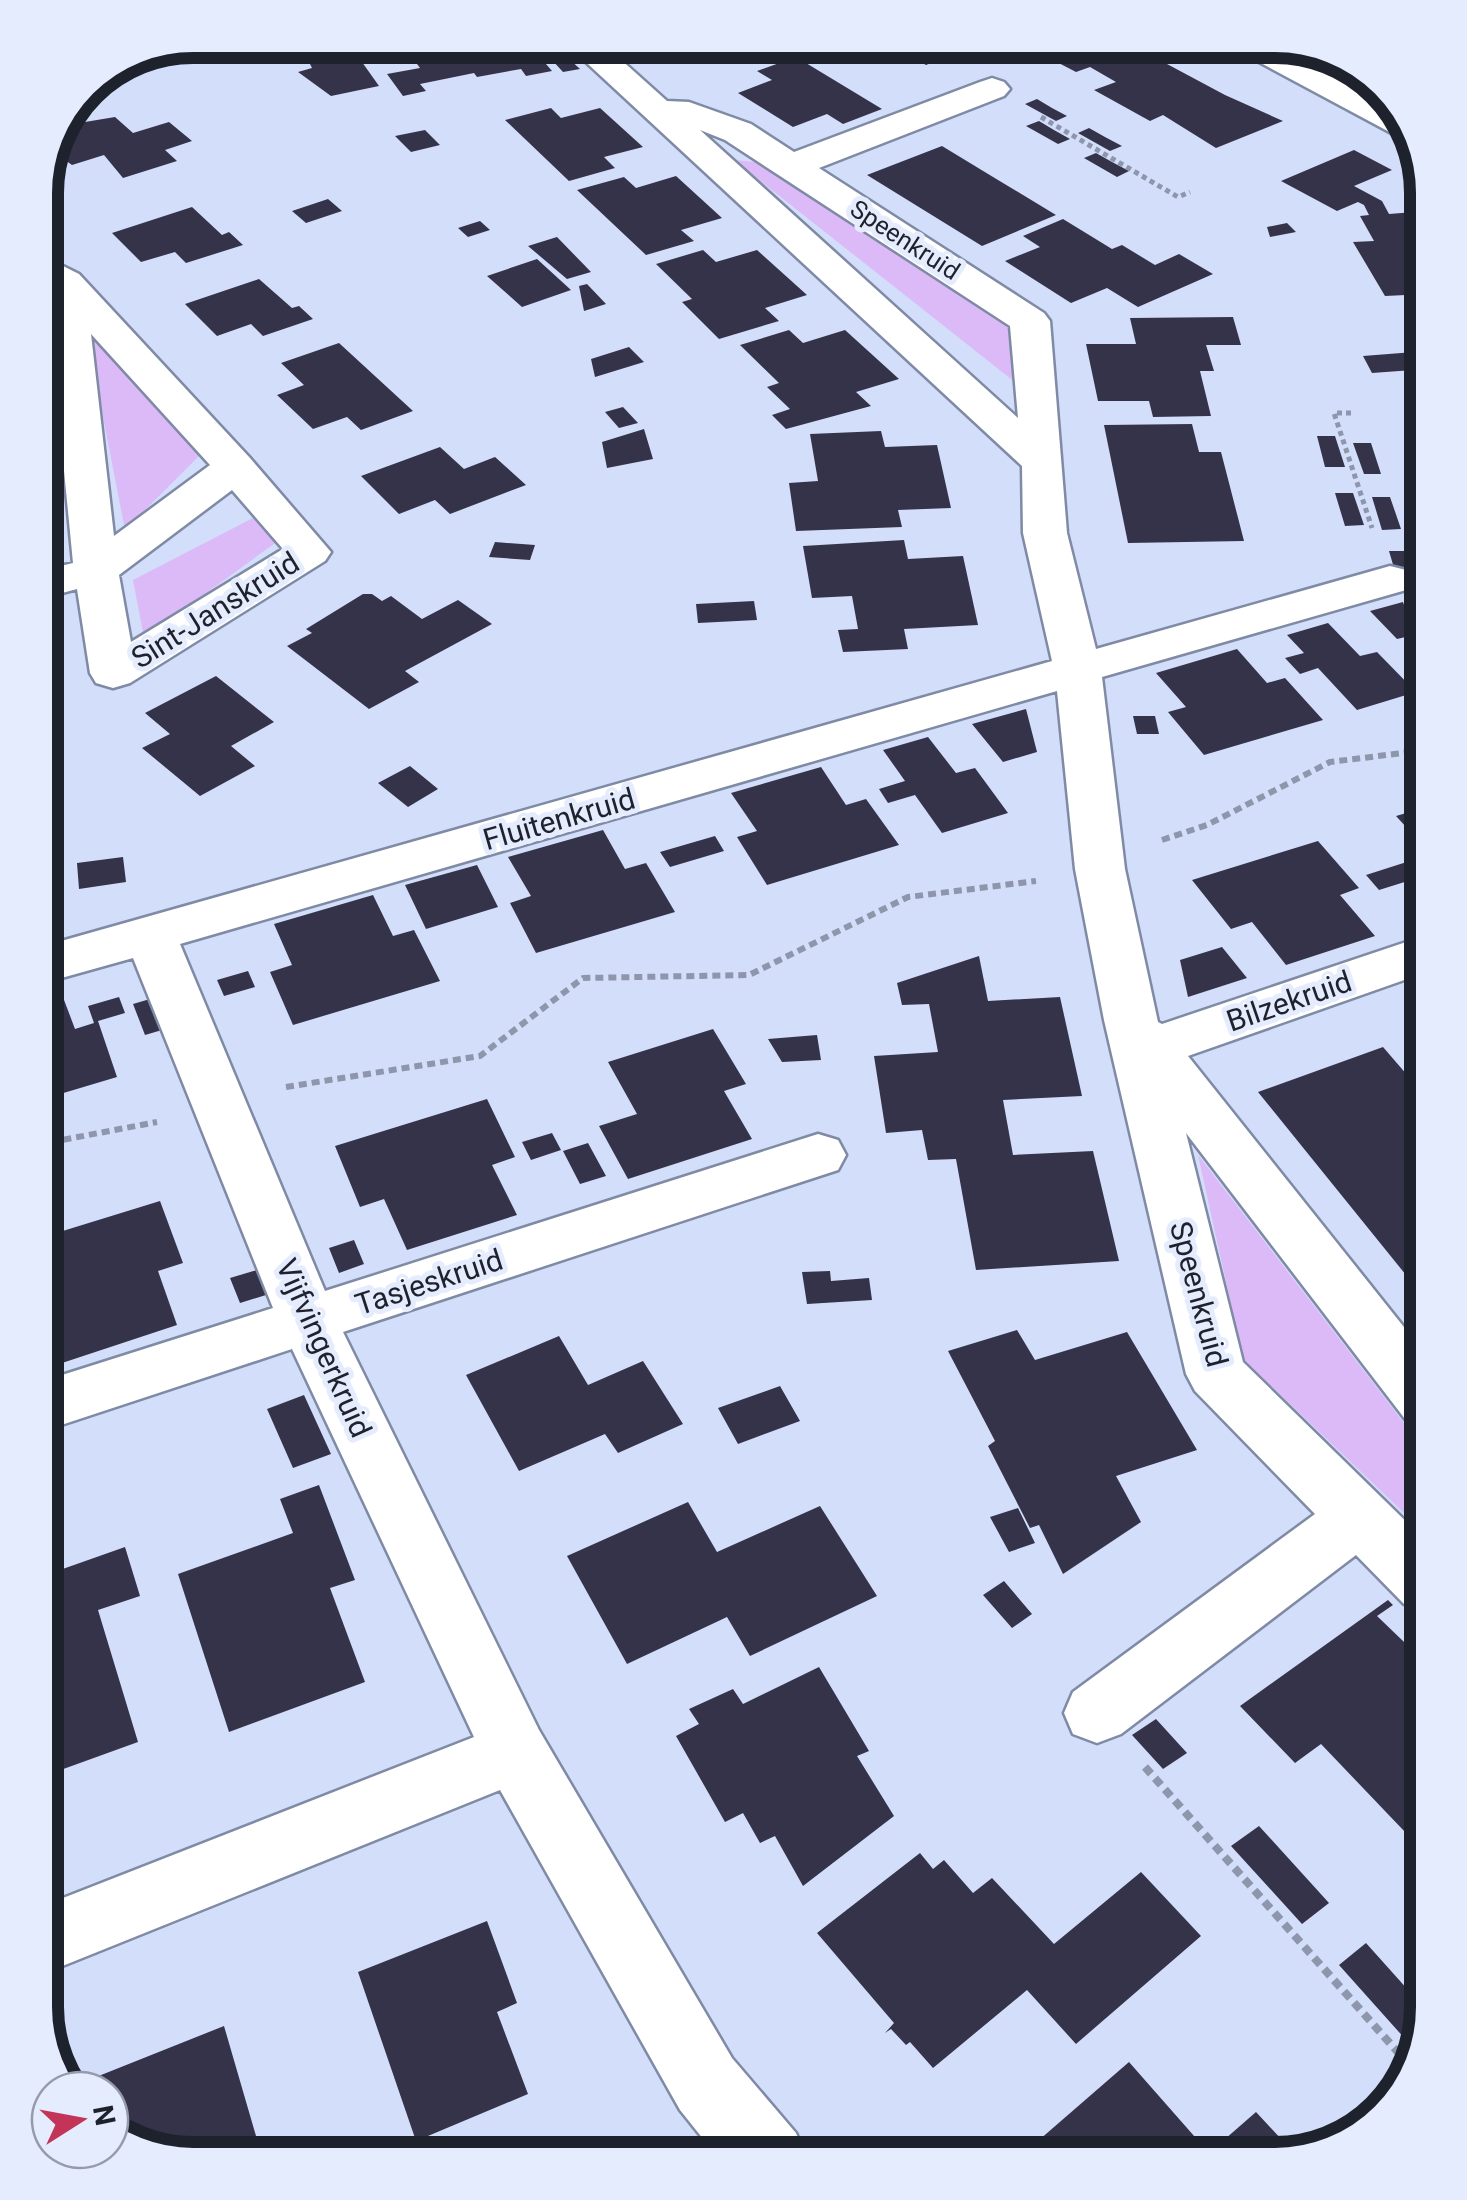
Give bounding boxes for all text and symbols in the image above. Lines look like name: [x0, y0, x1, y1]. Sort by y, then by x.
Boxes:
street label: Speenkruid: [845, 194, 965, 286]
street label: Sint-Janskruid: [125, 545, 305, 675]
street label: Fluitenkruid: [479, 781, 639, 857]
street label: Bilzekruid: [1222, 963, 1356, 1039]
street label: Speenkruid: [1163, 1217, 1235, 1371]
street label: Tasjeskruid: [351, 1242, 507, 1322]
street label: Vijfvingerkruid: [269, 1253, 379, 1443]
north arrow: [30, 2070, 130, 2170]
text: N: [86, 2102, 122, 2128]

